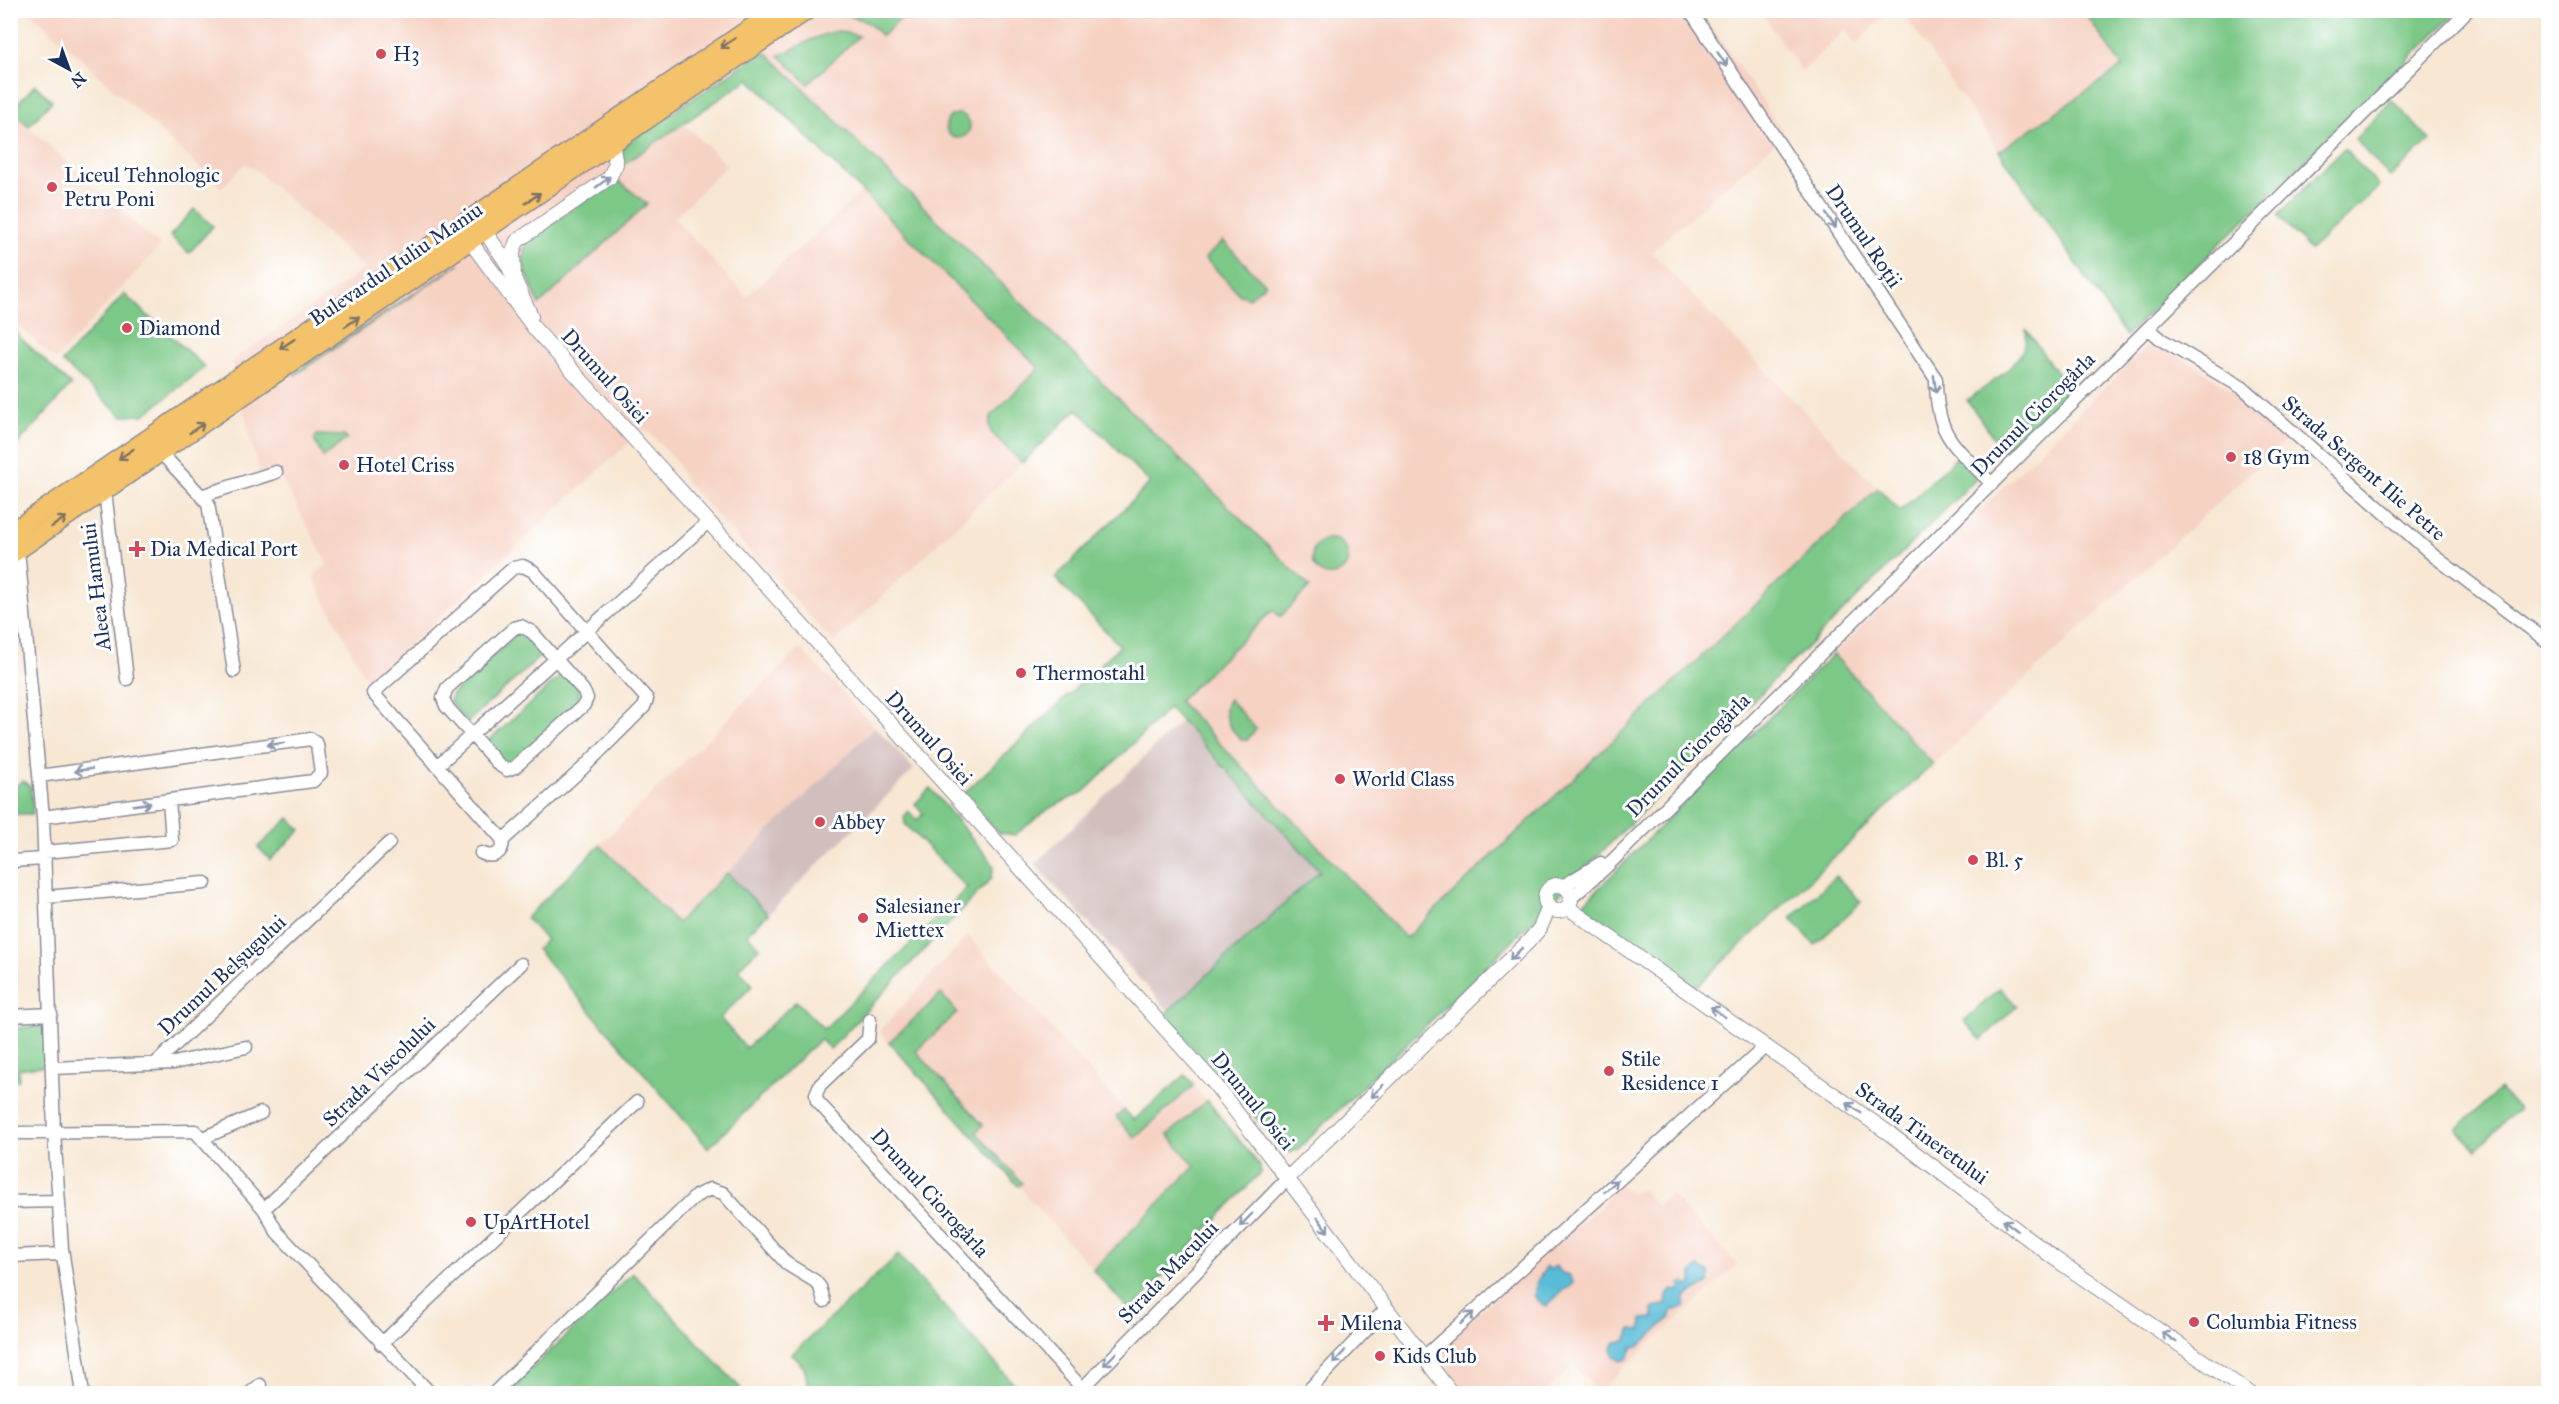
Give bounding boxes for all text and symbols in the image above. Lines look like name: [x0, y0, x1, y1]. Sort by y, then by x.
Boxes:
one-way arrow: [720, 37, 737, 49]
north arrow: [39, 39, 99, 99]
place label: H3: [393, 41, 420, 67]
marker: H3: [374, 47, 388, 61]
one-way arrow: [1717, 50, 1729, 67]
text: N: [67, 68, 90, 92]
place label: Liceul Tehnologic Petru Poni: [64, 162, 220, 212]
one-way arrow: [595, 176, 611, 189]
street label: Drumul Roții: [1820, 179, 1908, 293]
marker: Liceul Tehnologic Petru Poni: [45, 180, 59, 194]
one-way arrow: [524, 192, 540, 204]
street label: Bulevardul Iuliu Maniu: [304, 196, 488, 332]
one-way arrow: [1825, 212, 1837, 229]
place label: Diamond: [139, 315, 221, 341]
one-way arrow: [344, 316, 360, 328]
marker: Diamond: [120, 321, 134, 335]
street label: Drumul Osiei: [556, 323, 654, 429]
one-way arrow: [280, 338, 296, 350]
street label: Drumul Ciorogârla: [1966, 346, 2101, 481]
one-way arrow: [1929, 374, 1940, 393]
street label: Strada Sergent Ilie Petre: [2277, 390, 2451, 546]
one-way arrow: [188, 422, 205, 434]
place label: 18 Gym: [2243, 444, 2310, 470]
one-way arrow: [118, 448, 135, 460]
marker: 18 Gym: [2224, 450, 2238, 464]
place label: Hotel Criss: [356, 452, 454, 478]
marker: Hotel Criss: [337, 458, 351, 472]
one-way arrow: [50, 516, 66, 528]
street label: Aleea Hamului: [75, 521, 117, 654]
place label: Dia Medical Port: [150, 536, 298, 562]
marker: Dia Medical Port: [128, 540, 146, 558]
place label: Thermostahl: [1033, 660, 1146, 686]
marker: Thermostahl: [1014, 666, 1028, 680]
street label: Drumul Osiei: [880, 685, 978, 791]
street label: Drumul Ciorogârla: [1621, 687, 1756, 822]
one-way arrow: [267, 739, 287, 750]
one-way arrow: [74, 765, 93, 776]
place label: World Class: [1352, 766, 1454, 792]
marker: World Class: [1333, 772, 1347, 786]
one-way arrow: [132, 798, 152, 809]
place label: Abbey: [831, 809, 886, 835]
marker: Abbey: [813, 815, 827, 829]
place label: Bl. 5: [1985, 847, 2023, 873]
marker: Bl. 5: [1966, 853, 1980, 867]
place label: Salesianer Miettex: [875, 893, 961, 943]
street label: Drumul Belșugului: [153, 909, 292, 1041]
marker: Salesianer Miettex: [856, 911, 870, 925]
one-way arrow: [1508, 947, 1523, 961]
one-way arrow: [1710, 1006, 1726, 1018]
street label: Strada Viscolului: [317, 1011, 441, 1132]
place label: Stile Residence 1: [1621, 1046, 1719, 1096]
street label: Drumul Osiei: [1206, 1047, 1301, 1155]
marker: Stile Residence 1: [1602, 1064, 1616, 1078]
street label: Strada Tineretului: [1850, 1076, 1994, 1190]
one-way arrow: [1369, 1083, 1384, 1098]
one-way arrow: [1847, 1102, 1863, 1114]
street label: Drumul Ciorogârla: [865, 1123, 995, 1263]
one-way arrow: [1604, 1179, 1619, 1193]
place label: UpArtHotel: [483, 1209, 590, 1235]
one-way arrow: [1239, 1212, 1254, 1227]
marker: UpArtHotel: [464, 1215, 478, 1229]
street label: Strada Macului: [1112, 1215, 1224, 1329]
one-way arrow: [1317, 1216, 1329, 1232]
one-way arrow: [2002, 1218, 2018, 1231]
place label: Columbia Fitness: [2206, 1309, 2357, 1335]
place label: Milena: [1340, 1310, 1402, 1336]
one-way arrow: [1460, 1311, 1475, 1325]
marker: Milena: [1317, 1314, 1335, 1332]
marker: Columbia Fitness: [2187, 1315, 2201, 1329]
one-way arrow: [2162, 1331, 2178, 1343]
place label: Kids Club: [1392, 1343, 1477, 1369]
marker: Kids Club: [1373, 1349, 1387, 1363]
one-way arrow: [1332, 1350, 1346, 1365]
one-way arrow: [1103, 1352, 1118, 1367]

